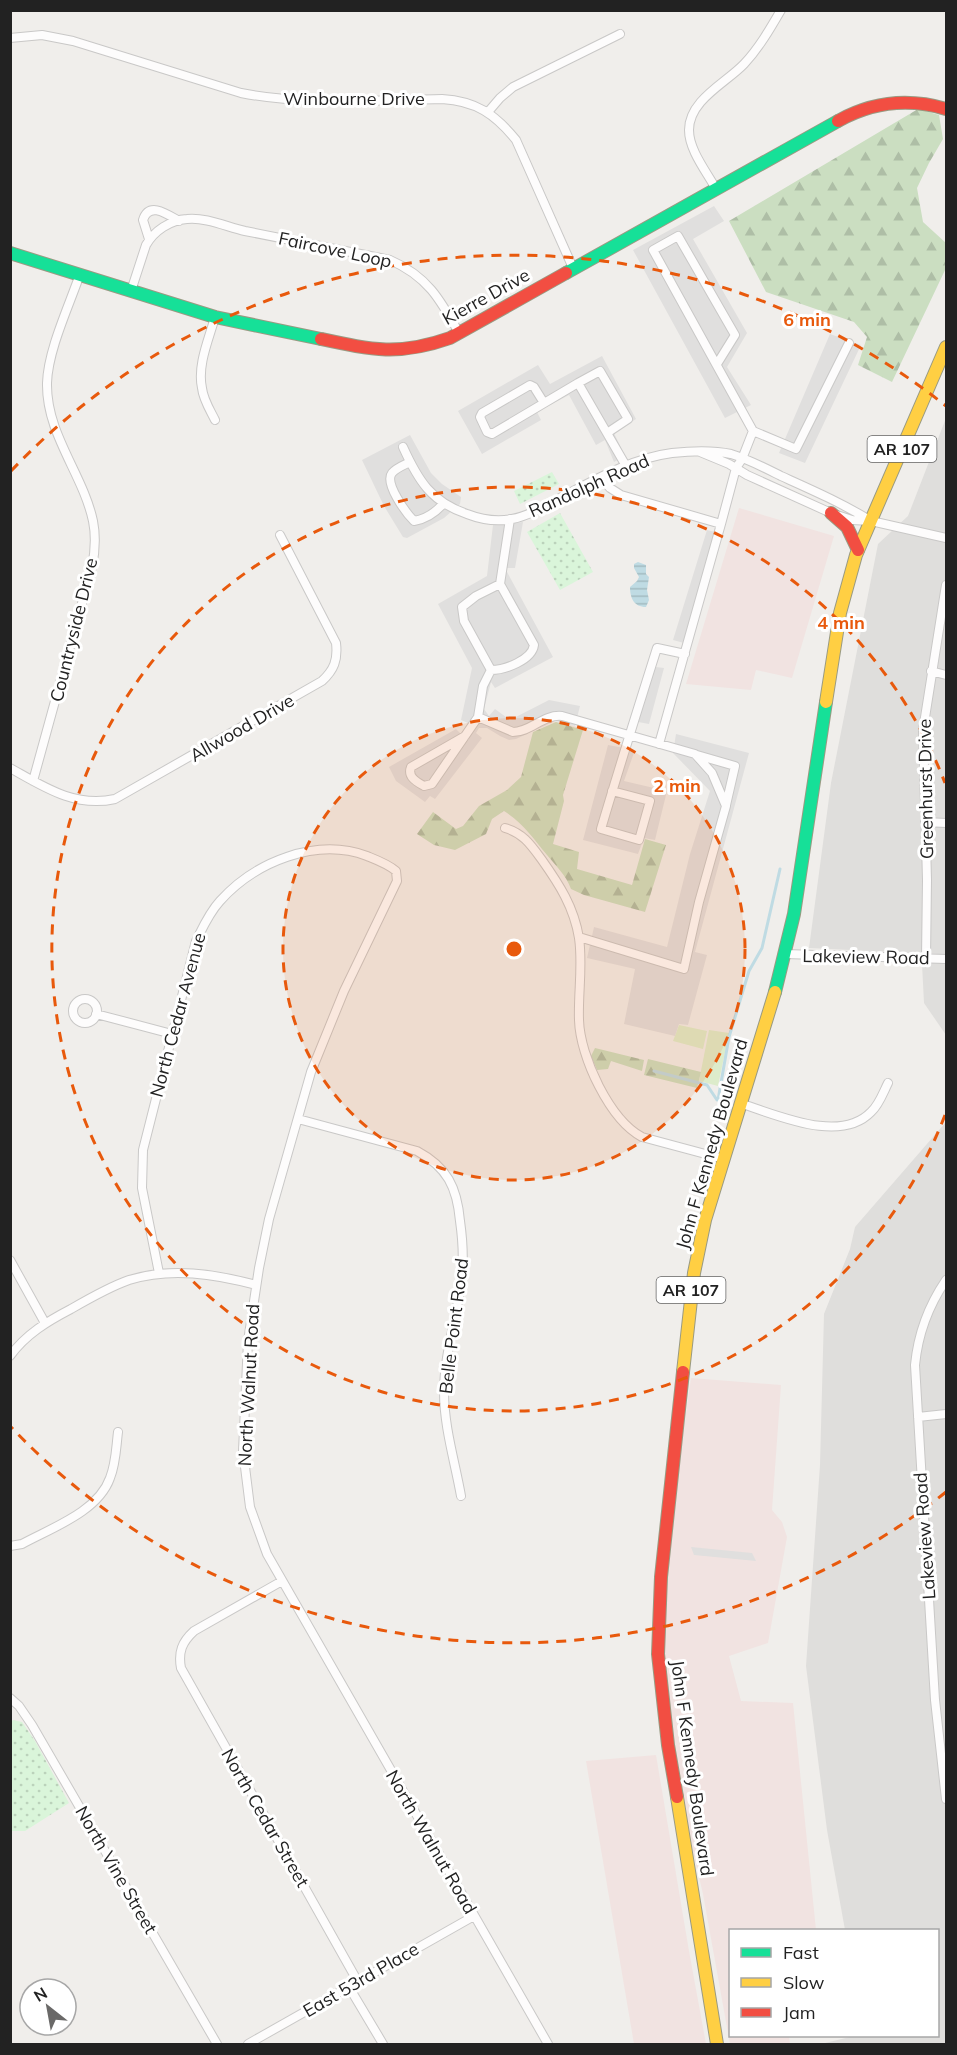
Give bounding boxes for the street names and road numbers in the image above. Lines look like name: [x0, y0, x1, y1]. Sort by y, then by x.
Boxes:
street label: Winbourne Drive: [283, 87, 425, 110]
street label: Faircove Loop: [276, 226, 394, 273]
street label: Kierre Drive: [438, 263, 533, 330]
road number: AR 107: [868, 436, 936, 462]
street label: Randolph Road: [525, 449, 653, 522]
street label: Countryside Drive: [44, 555, 103, 704]
street label: Allwood Drive: [185, 688, 298, 767]
street label: Greenhurst Drive: [913, 719, 938, 859]
street label: North Cedar Avenue: [145, 930, 211, 1100]
street label: Lakeview Road: [802, 944, 930, 969]
street label: John F Kennedy Boulevard: [670, 1036, 753, 1252]
street label: Belle Point Road: [434, 1257, 473, 1395]
road number: AR 107: [656, 1277, 726, 1303]
street label: North Walnut Road: [233, 1303, 264, 1467]
street label: Lakeview Road: [909, 1472, 940, 1600]
street label: John F Kennedy Boulevard: [666, 1658, 719, 1877]
street label: North Cedar Street: [216, 1744, 314, 1891]
street label: North Walnut Road: [381, 1766, 482, 1918]
street label: North Vine Street: [70, 1802, 162, 1938]
street label: East 53rd Place: [299, 1937, 423, 2022]

